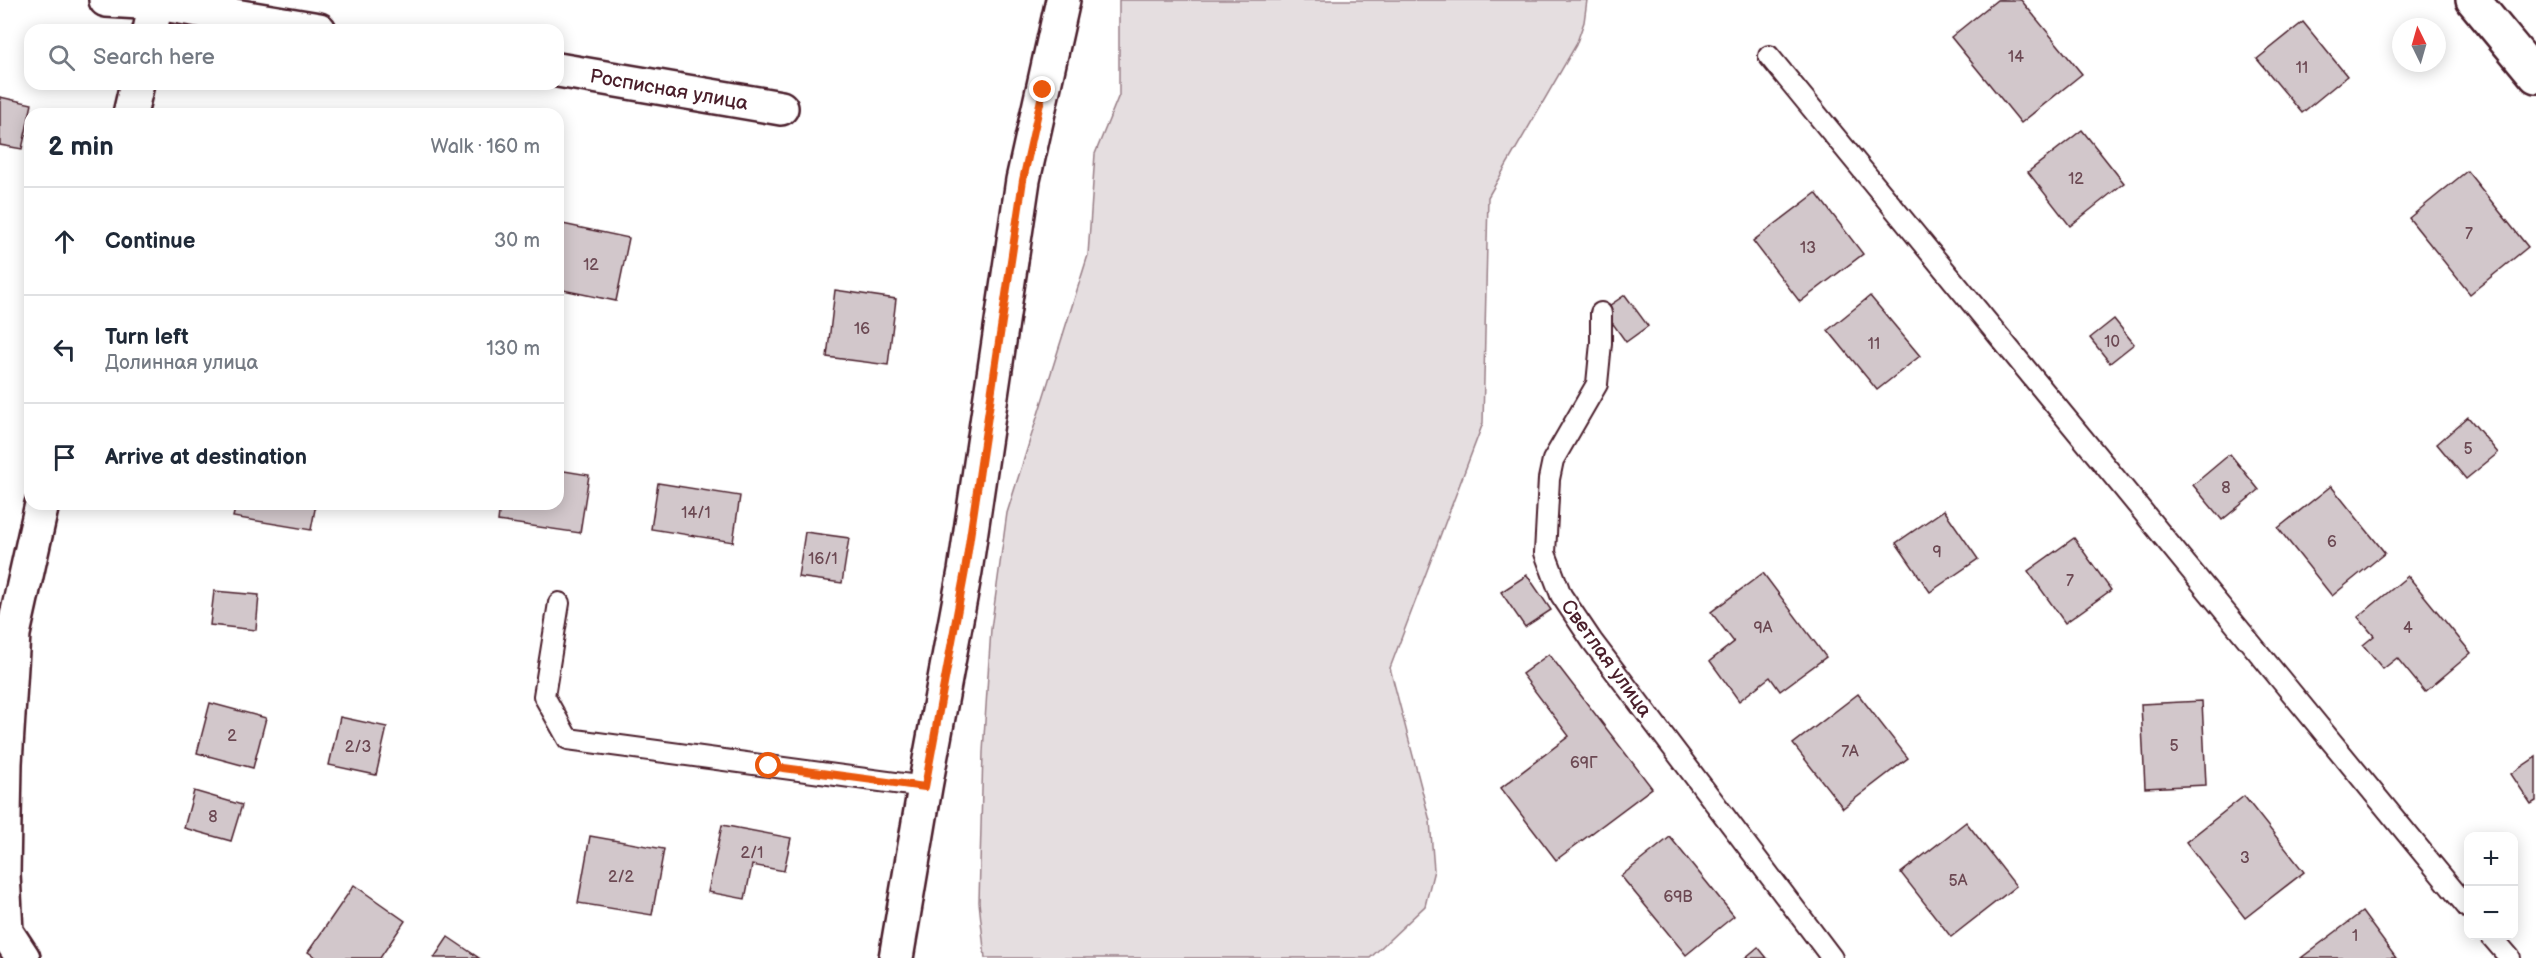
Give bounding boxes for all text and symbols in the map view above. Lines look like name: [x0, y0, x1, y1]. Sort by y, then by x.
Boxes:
north arrow: [2392, 18, 2446, 72]
search box: [24, 24, 564, 90]
icon: search: [45, 41, 78, 74]
text: Search here: [93, 44, 215, 71]
house number: 14: [2008, 48, 2024, 67]
house number: 11: [2296, 59, 2308, 78]
street label: Росписная улица: [588, 64, 750, 116]
route end: [1029, 76, 1055, 102]
text: 2 min: [48, 132, 114, 163]
text: Walk · 160 m: [431, 135, 540, 159]
house number: 12: [2068, 170, 2084, 189]
icon: ahead: [48, 225, 81, 258]
house number: 7: [2465, 225, 2473, 244]
text: Continue: [105, 228, 195, 255]
text: 30 m: [494, 229, 540, 253]
house number: 13: [1800, 239, 1816, 258]
house number: 12: [583, 256, 599, 275]
house number: 16: [854, 320, 870, 339]
text: Turn left: [105, 324, 189, 351]
icon: left: [48, 333, 81, 366]
house number: 10: [2104, 333, 2120, 352]
house number: 11: [1868, 335, 1880, 354]
text: 130 m: [486, 337, 540, 361]
text: Долинная улица: [105, 351, 258, 375]
house number: 5: [2463, 440, 2473, 459]
icon: arrive: [48, 441, 81, 474]
text: Arrive at destination: [105, 444, 307, 471]
house number: 8: [2221, 479, 2231, 498]
house number: 14/1: [681, 504, 711, 523]
house number: 6: [2327, 533, 2337, 552]
house number: 9: [1932, 543, 1942, 562]
house number: 16/1: [808, 550, 838, 569]
house number: 7: [2066, 572, 2074, 591]
street label: Светлая улица: [1555, 595, 1657, 722]
house number: 9А: [1754, 619, 1773, 638]
house number: 4: [2403, 619, 2413, 638]
house number: 2: [227, 727, 237, 746]
house number: 5: [2169, 737, 2179, 756]
house number: 2/3: [345, 738, 371, 757]
house number: 7А: [1841, 743, 1859, 762]
route start: [755, 752, 781, 778]
house number: 69Г: [1570, 754, 1598, 773]
house number: 8: [208, 808, 218, 827]
map controls: [2464, 832, 2518, 940]
button: +: [2464, 832, 2518, 886]
house number: 2/1: [741, 844, 763, 863]
house number: 3: [2240, 849, 2250, 868]
house number: 2/2: [608, 868, 635, 887]
house number: 5А: [1949, 872, 1968, 891]
button: −: [2464, 886, 2518, 940]
house number: 69В: [1663, 888, 1693, 907]
house number: 1: [2352, 927, 2358, 946]

